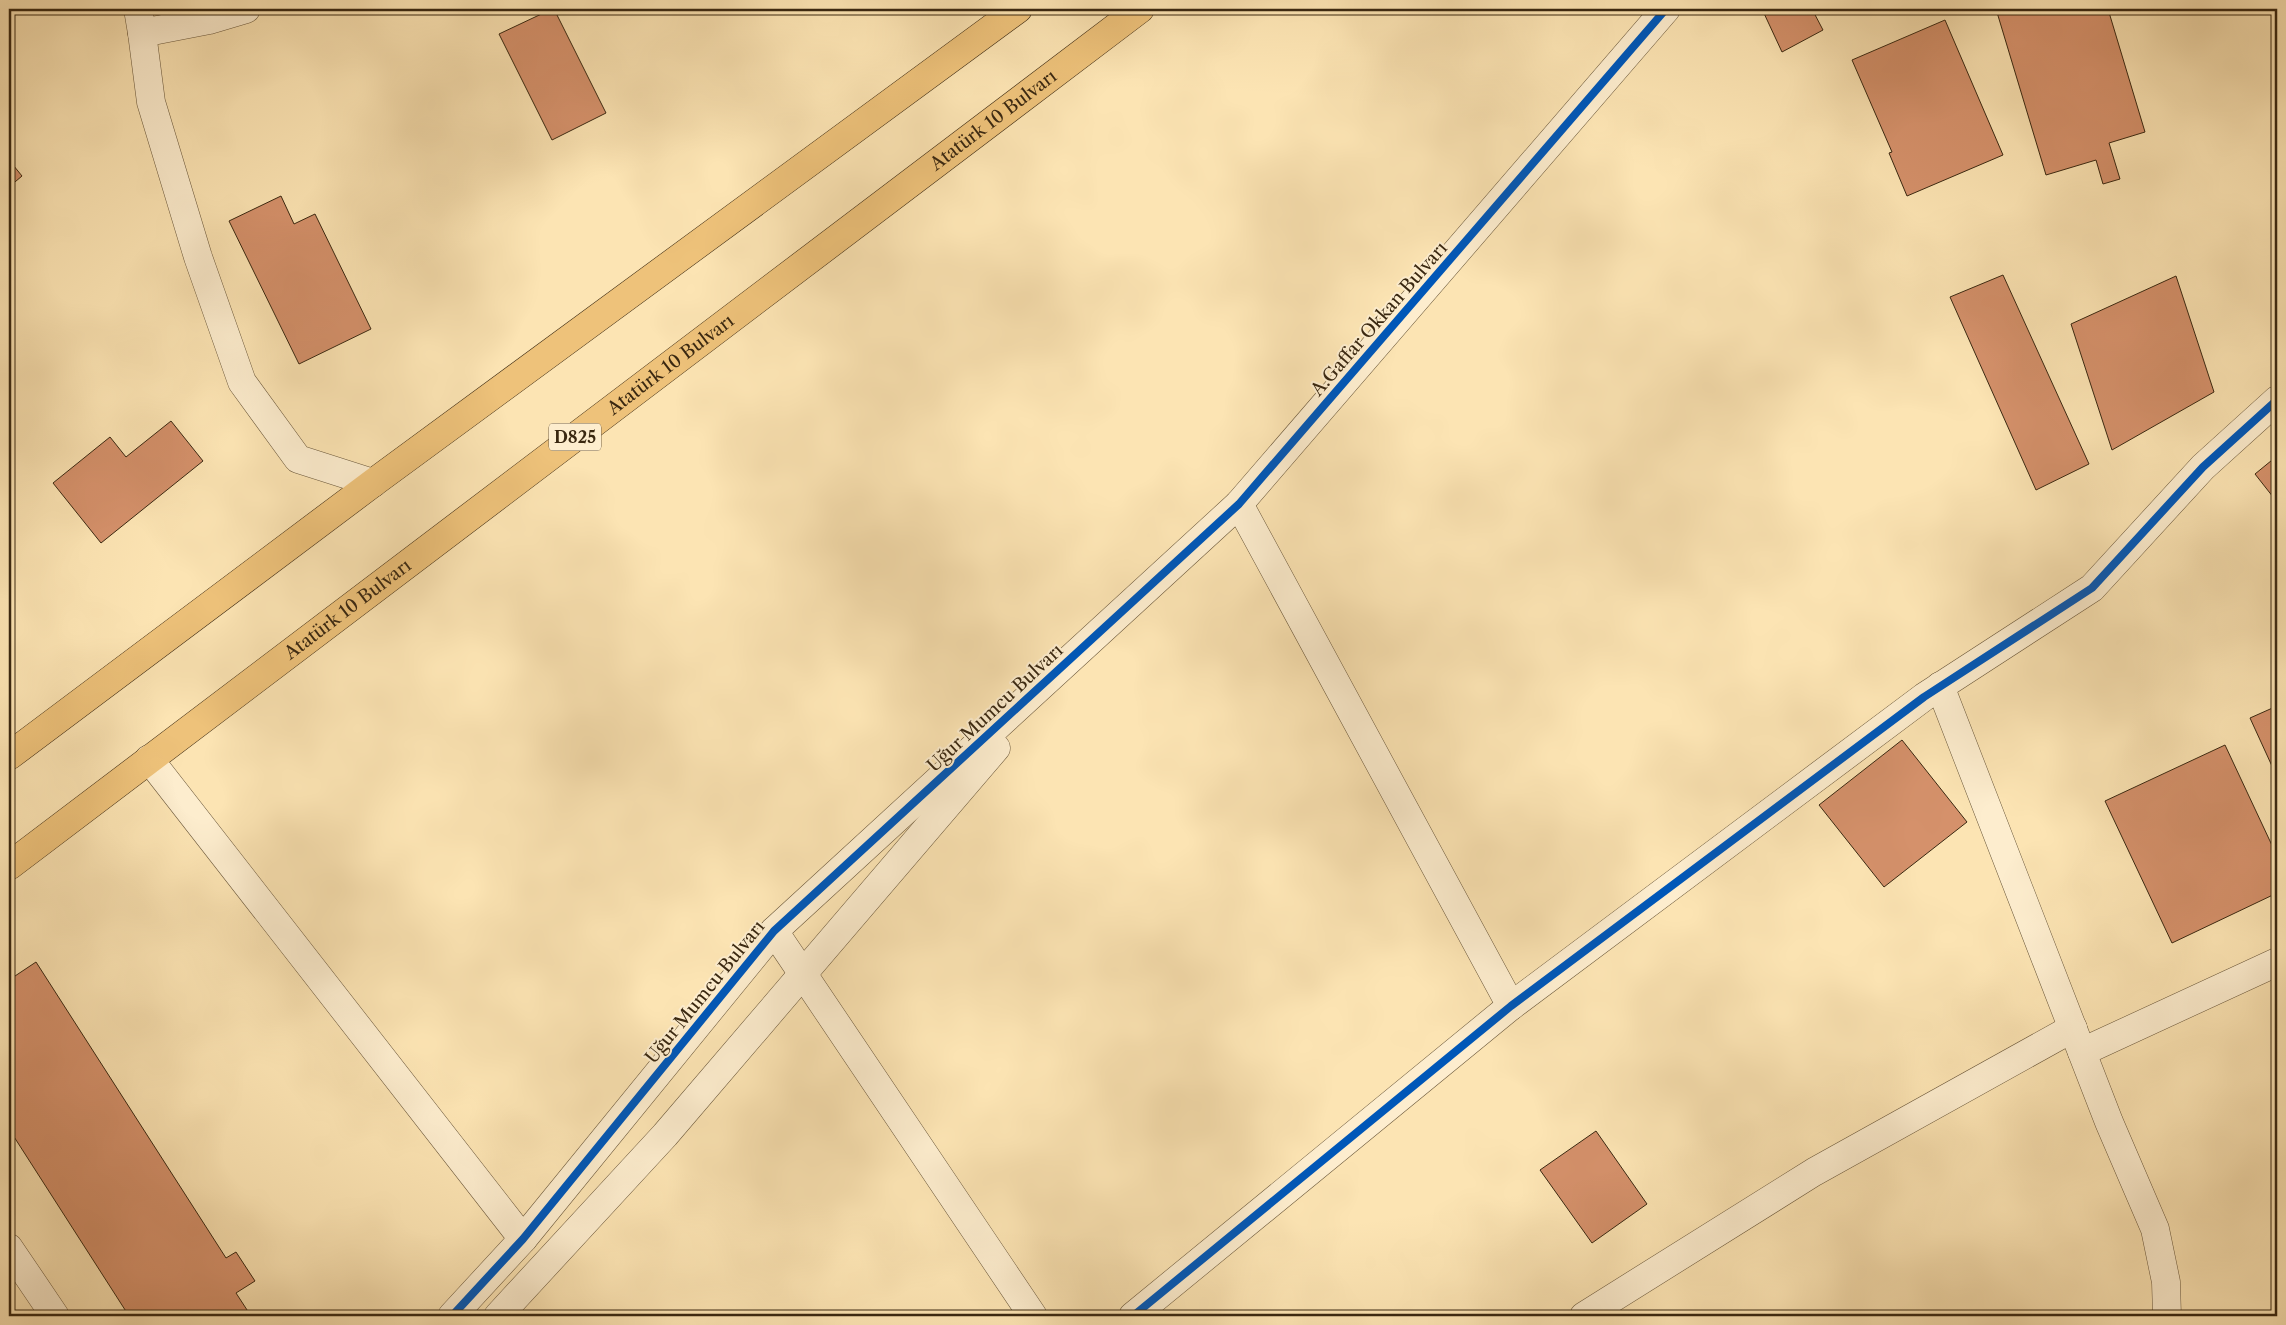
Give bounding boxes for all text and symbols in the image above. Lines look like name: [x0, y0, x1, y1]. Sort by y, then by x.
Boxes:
street label: Atatürk 10 Bulvarı: [925, 65, 1061, 176]
street label: A.Gaffar Okkan Bulvarı: [1305, 237, 1452, 401]
street label: Atatürk 10 Bulvarı: [602, 309, 739, 420]
road number: D825: [549, 424, 601, 451]
street label: Atatürk 10 Bulvarı: [279, 554, 416, 665]
street label: Uğur Mumcu Bulvarı: [923, 639, 1068, 777]
street label: Uğur Mumcu Bulvarı: [641, 916, 770, 1068]

